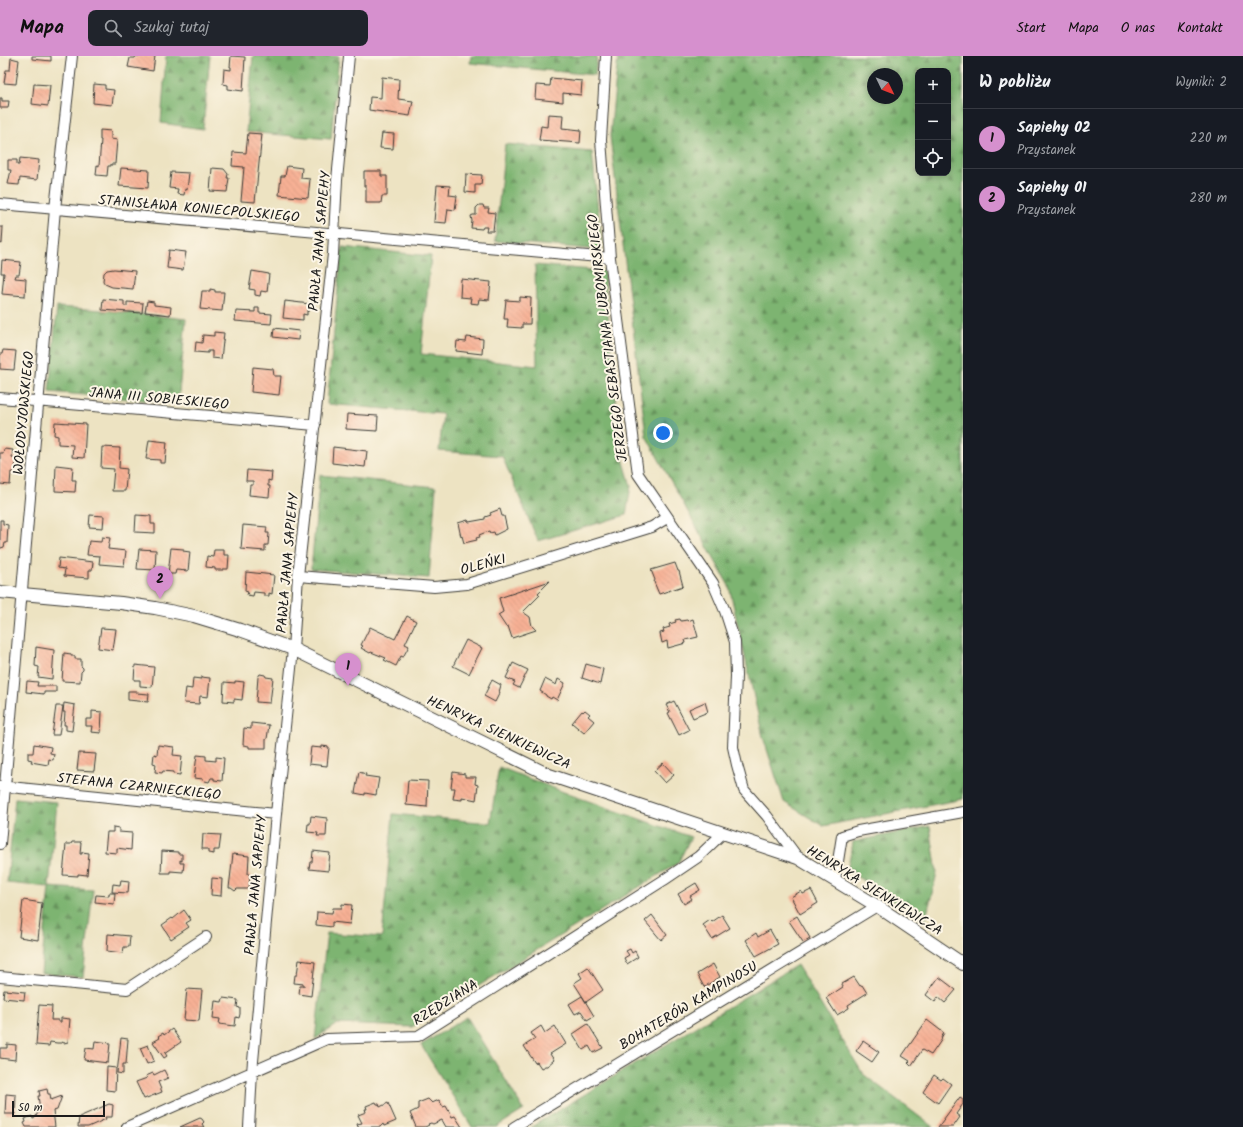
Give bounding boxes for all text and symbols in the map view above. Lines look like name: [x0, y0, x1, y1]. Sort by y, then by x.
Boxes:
search box: [88, 10, 368, 46]
text: Mapa: [20, 13, 64, 43]
text: Szukaj tutaj: [134, 16, 209, 40]
icon: search: [102, 17, 124, 39]
text: Start: [1016, 17, 1046, 39]
text: Mapa: [1068, 17, 1099, 39]
text: O nas: [1121, 17, 1155, 39]
text: Kontakt: [1177, 17, 1223, 39]
north arrow: [867, 68, 903, 104]
map controls: [915, 68, 951, 176]
button: +: [915, 68, 951, 104]
text: W pobliżu: [979, 69, 1050, 96]
text: Wyniki: 2: [1176, 72, 1227, 93]
button: −: [915, 104, 951, 140]
text: Sapiehy 02: [1017, 116, 1091, 140]
text: 1: [990, 128, 994, 149]
text: 220 m: [1190, 128, 1227, 149]
button: locate: [915, 140, 951, 176]
text: Przystanek: [1017, 140, 1076, 161]
street label: PAWŁA JANA SAPIEHY: [303, 169, 337, 312]
text: Sapiehy 01: [1017, 176, 1086, 200]
text: 2: [988, 188, 996, 209]
text: 280 m: [1190, 188, 1227, 209]
street label: STANISŁAWA KONIECPOLSKIEGO: [97, 189, 301, 229]
text: Przystanek: [1017, 200, 1076, 221]
street label: JERZEGO SEBASTIANA LUBOMIRSKIEGO: [582, 212, 634, 463]
street label: WOŁODYJOWSKIEGO: [8, 350, 40, 476]
street label: JANA III SOBIESKIEGO: [88, 382, 230, 416]
your location: [653, 423, 673, 443]
street label: PAWŁA JANA SAPIEHY: [271, 491, 305, 634]
street label: OLEŃKI: [458, 548, 509, 582]
pin: 2: [147, 566, 173, 599]
pin: 1: [335, 653, 361, 686]
street label: HENRYKA SIENKIEWICZA: [423, 690, 574, 776]
street label: STEFANA CZARNIECKIEGO: [56, 767, 222, 807]
street label: PAWŁA JANA SAPIEHY: [239, 813, 273, 956]
street label: HENRYKA SIENKIEWICZA: [802, 840, 947, 942]
street label: BOHATERÓW KAMPINOSU: [615, 956, 762, 1056]
street label: RZĘDZIANA: [408, 974, 483, 1032]
scale bar: [12, 1099, 105, 1118]
text: 50 m: [18, 1099, 43, 1117]

